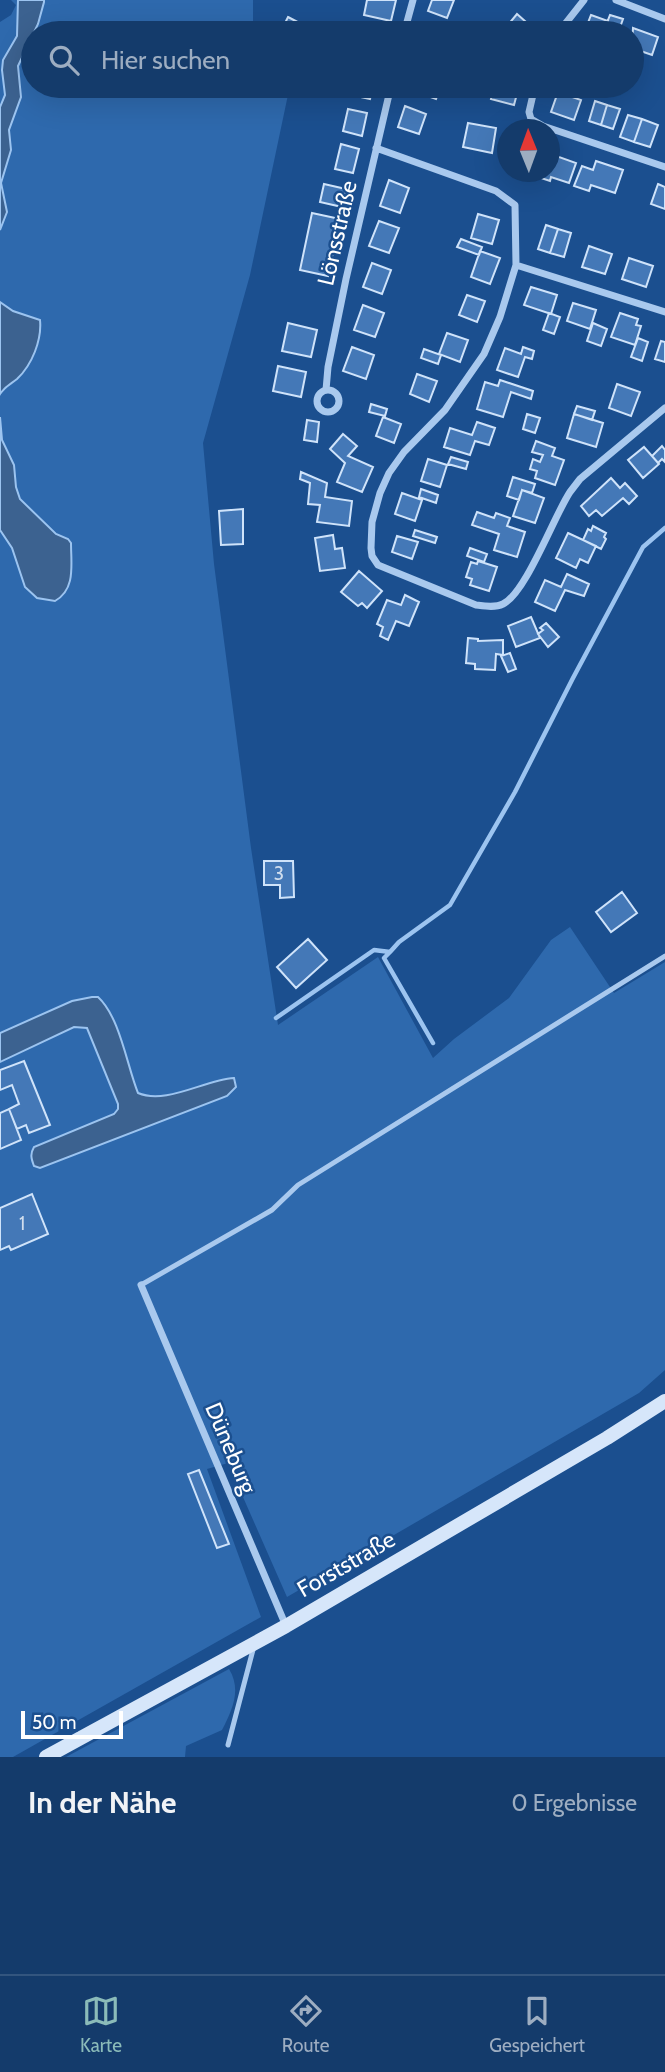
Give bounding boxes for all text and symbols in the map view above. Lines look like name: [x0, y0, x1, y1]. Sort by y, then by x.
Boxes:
search box: [21, 21, 644, 98]
icon: search: [45, 41, 83, 79]
text: Hier suchen: [101, 44, 230, 76]
north arrow: [497, 119, 560, 182]
street label: Lönsstraße: [311, 178, 363, 288]
house number: 3: [274, 862, 284, 885]
house number: 1: [19, 1212, 25, 1235]
street label: Düneburg: [199, 1398, 263, 1498]
street label: Forststraße: [292, 1525, 400, 1603]
scale bar: [21, 1708, 122, 1740]
text: 50 m: [32, 1711, 76, 1734]
text: In der Nähe: [28, 1784, 177, 1821]
text: 0 Ergebnisse: [512, 1789, 637, 1817]
tab: Karte: [80, 1992, 122, 2057]
tab: Route: [282, 1992, 329, 2057]
tab: Gespeichert: [489, 1992, 585, 2057]

